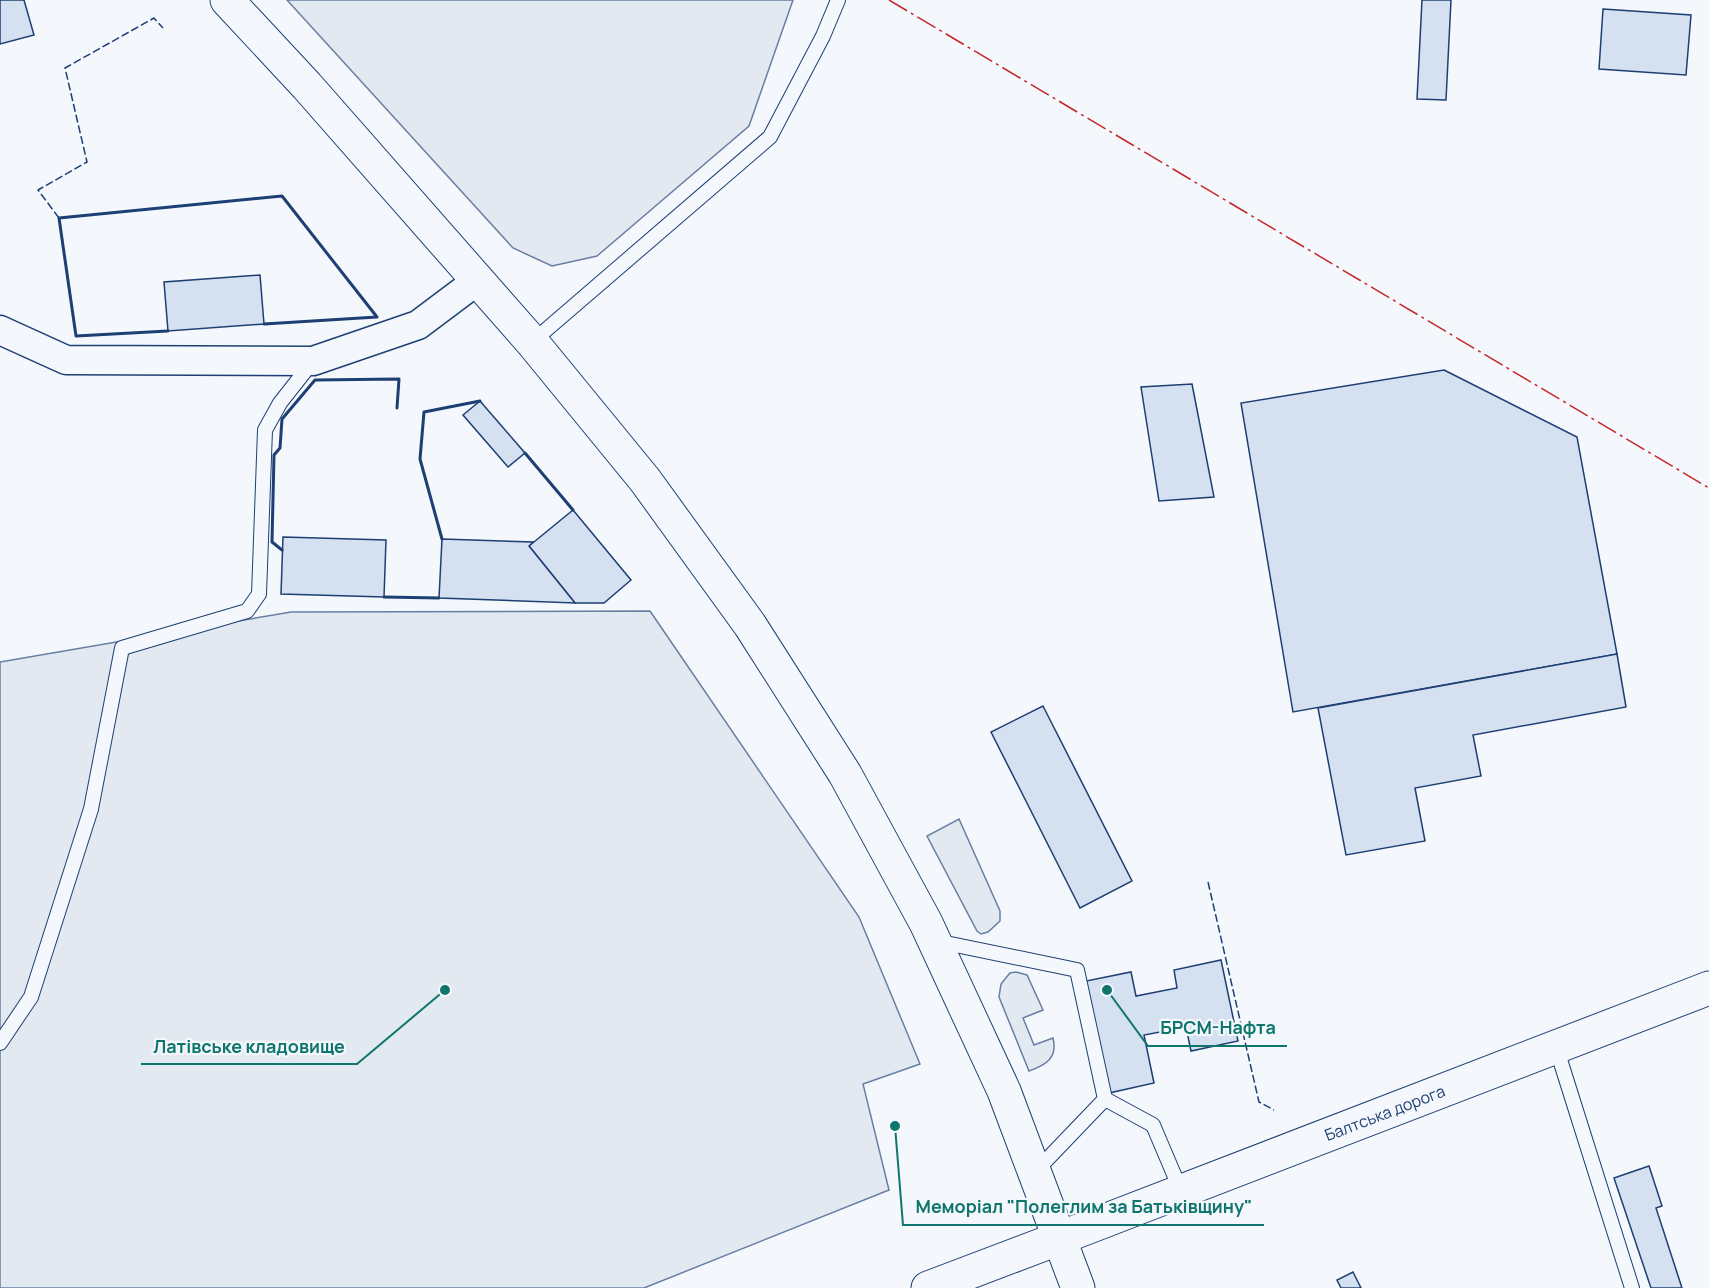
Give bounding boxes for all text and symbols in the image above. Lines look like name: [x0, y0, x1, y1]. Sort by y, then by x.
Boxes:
callout: БРСМ-Нафта: [1148, 1010, 1287, 1046]
text: БРСМ-Нафта: [1160, 1015, 1276, 1039]
callout: Латівське кладовище: [141, 1028, 357, 1064]
text: Латівське кладовище: [153, 1034, 345, 1058]
street label: Балтська дорога: [1321, 1080, 1448, 1146]
callout: Меморіал "Полеглим за Батьківщину": [903, 1189, 1264, 1225]
text: Меморіал "Полеглим за Батьківщину": [916, 1194, 1252, 1218]

